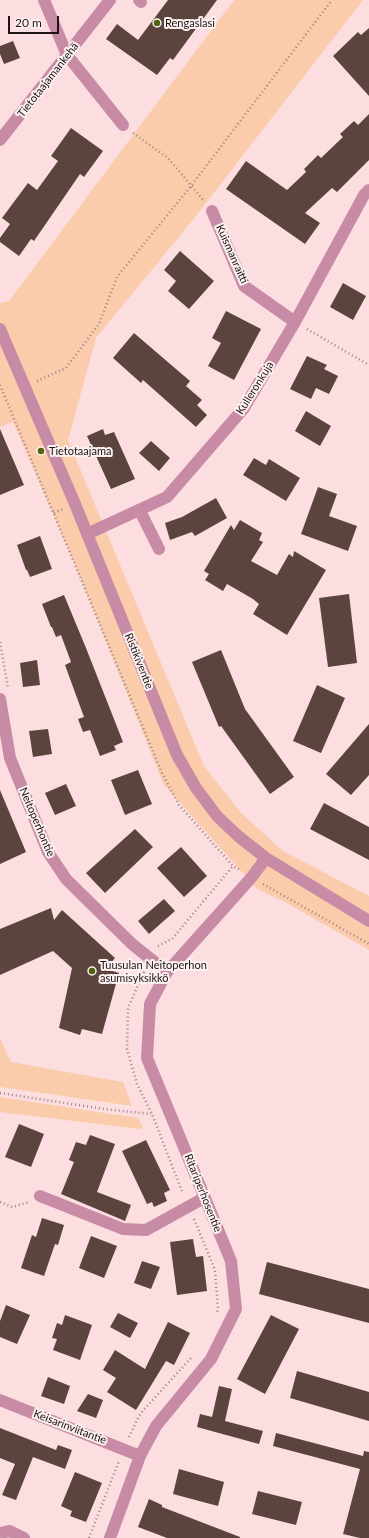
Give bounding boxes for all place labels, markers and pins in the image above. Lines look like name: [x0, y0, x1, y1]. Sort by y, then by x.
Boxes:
place label: Rengaslasi: [165, 16, 215, 30]
marker: Rengaslasi: [152, 18, 162, 28]
place label: Tietotaajama: [49, 444, 111, 458]
marker: Tietotaajama: [36, 446, 46, 456]
place label: Tuusulan Neitoperhon asumisyksikkö: [100, 958, 207, 984]
marker: Tuusulan Neitoperhon asumisyksikkö: [87, 966, 97, 976]

